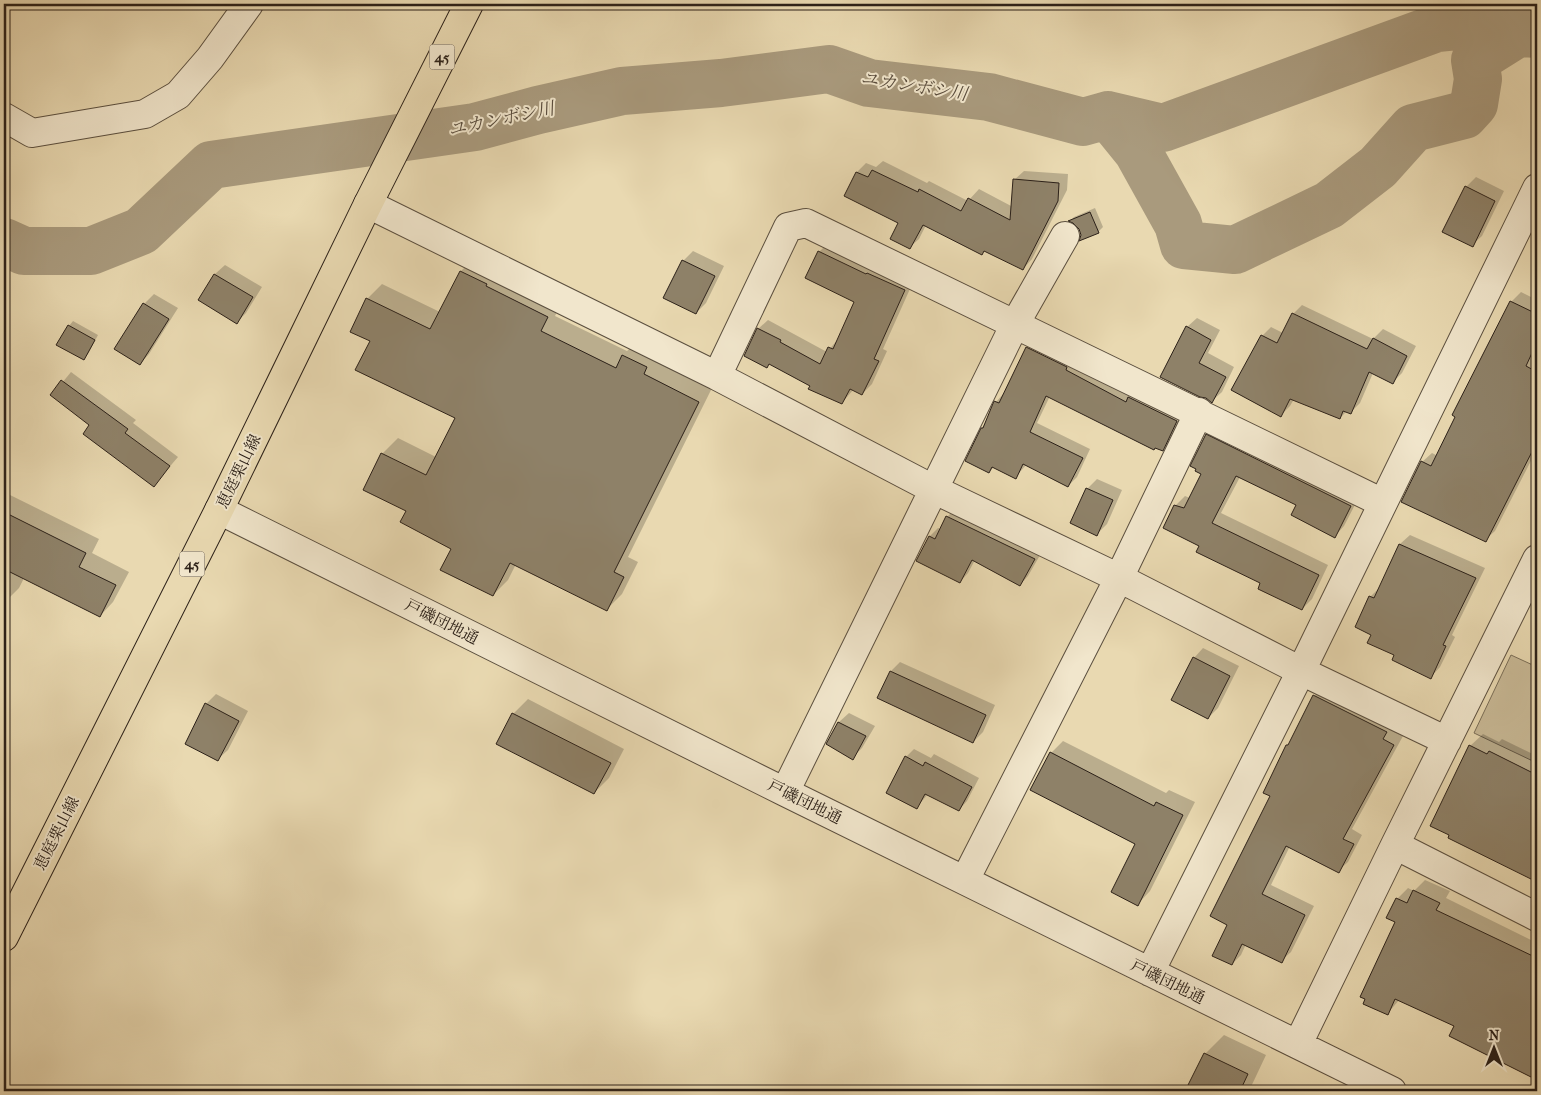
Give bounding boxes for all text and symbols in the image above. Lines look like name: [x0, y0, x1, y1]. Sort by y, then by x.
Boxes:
road number: 45: [430, 44, 454, 70]
water label: ユカンボシ川: [859, 68, 971, 106]
water label: ユカンボシ川: [446, 98, 558, 141]
street label: 恵庭栗山線: [212, 431, 265, 511]
road number: 45: [180, 552, 204, 576]
street label: 戸磯団地通: [402, 595, 482, 648]
street label: 戸磯団地通: [765, 775, 845, 828]
street label: 恵庭栗山線: [30, 793, 83, 873]
street label: 戸磯団地通: [1128, 955, 1208, 1008]
north arrow: [1468, 1022, 1518, 1072]
text: N: [1489, 1027, 1500, 1044]

